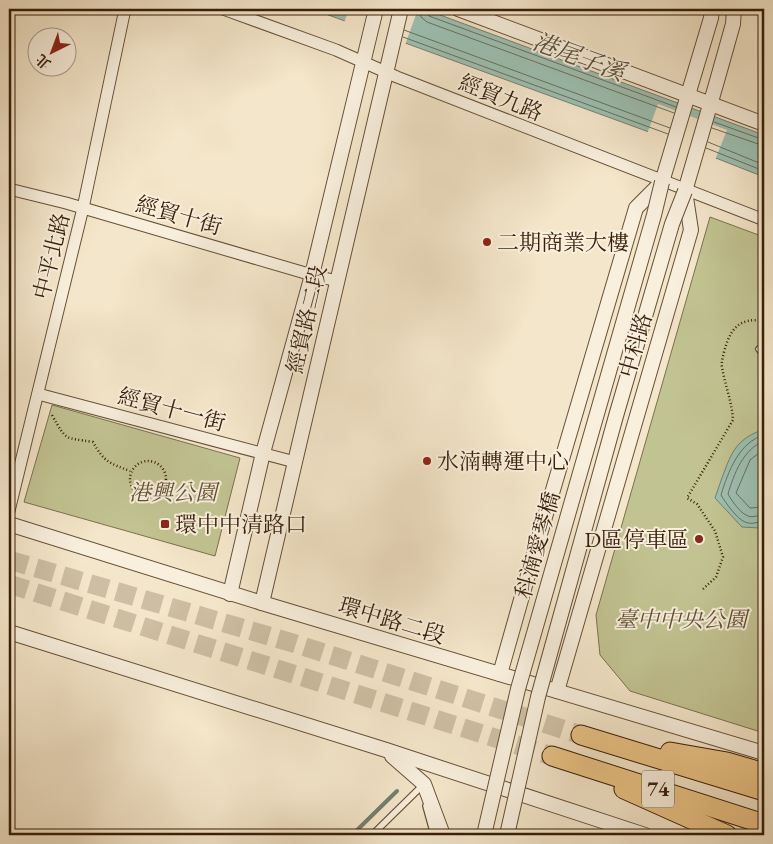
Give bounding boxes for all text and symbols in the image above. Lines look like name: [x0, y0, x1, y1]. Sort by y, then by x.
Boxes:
water label: 港尾子溪: [529, 26, 632, 89]
north arrow: [28, 28, 78, 78]
text: 北: [32, 50, 55, 73]
street label: 經貿九路: [455, 68, 547, 127]
street label: 經貿十街: [133, 189, 225, 242]
street label: 中平北路: [27, 210, 76, 302]
place label: 二期商業大樓: [497, 228, 629, 257]
marker: 二期商業大樓: [481, 236, 493, 248]
street label: 經貿路二段: [280, 262, 333, 376]
street label: 中科路: [612, 309, 659, 381]
street label: 經貿十一街: [115, 381, 229, 438]
place label: 水湳轉運中心: [437, 447, 569, 476]
marker: 水湳轉運中心: [421, 455, 433, 467]
park label: 港興公園: [129, 478, 220, 507]
street label: 科湳愛琴橋: [508, 488, 567, 602]
place label: 環中中清路口: [175, 510, 307, 539]
marker: 環中中清路口: [159, 518, 171, 530]
place label: D區停車區: [584, 525, 689, 554]
marker: D區停車區: [693, 533, 705, 545]
street label: 環中路二段: [335, 591, 449, 650]
park label: 臺中中央公園: [615, 605, 750, 634]
road number: 74: [642, 771, 674, 808]

